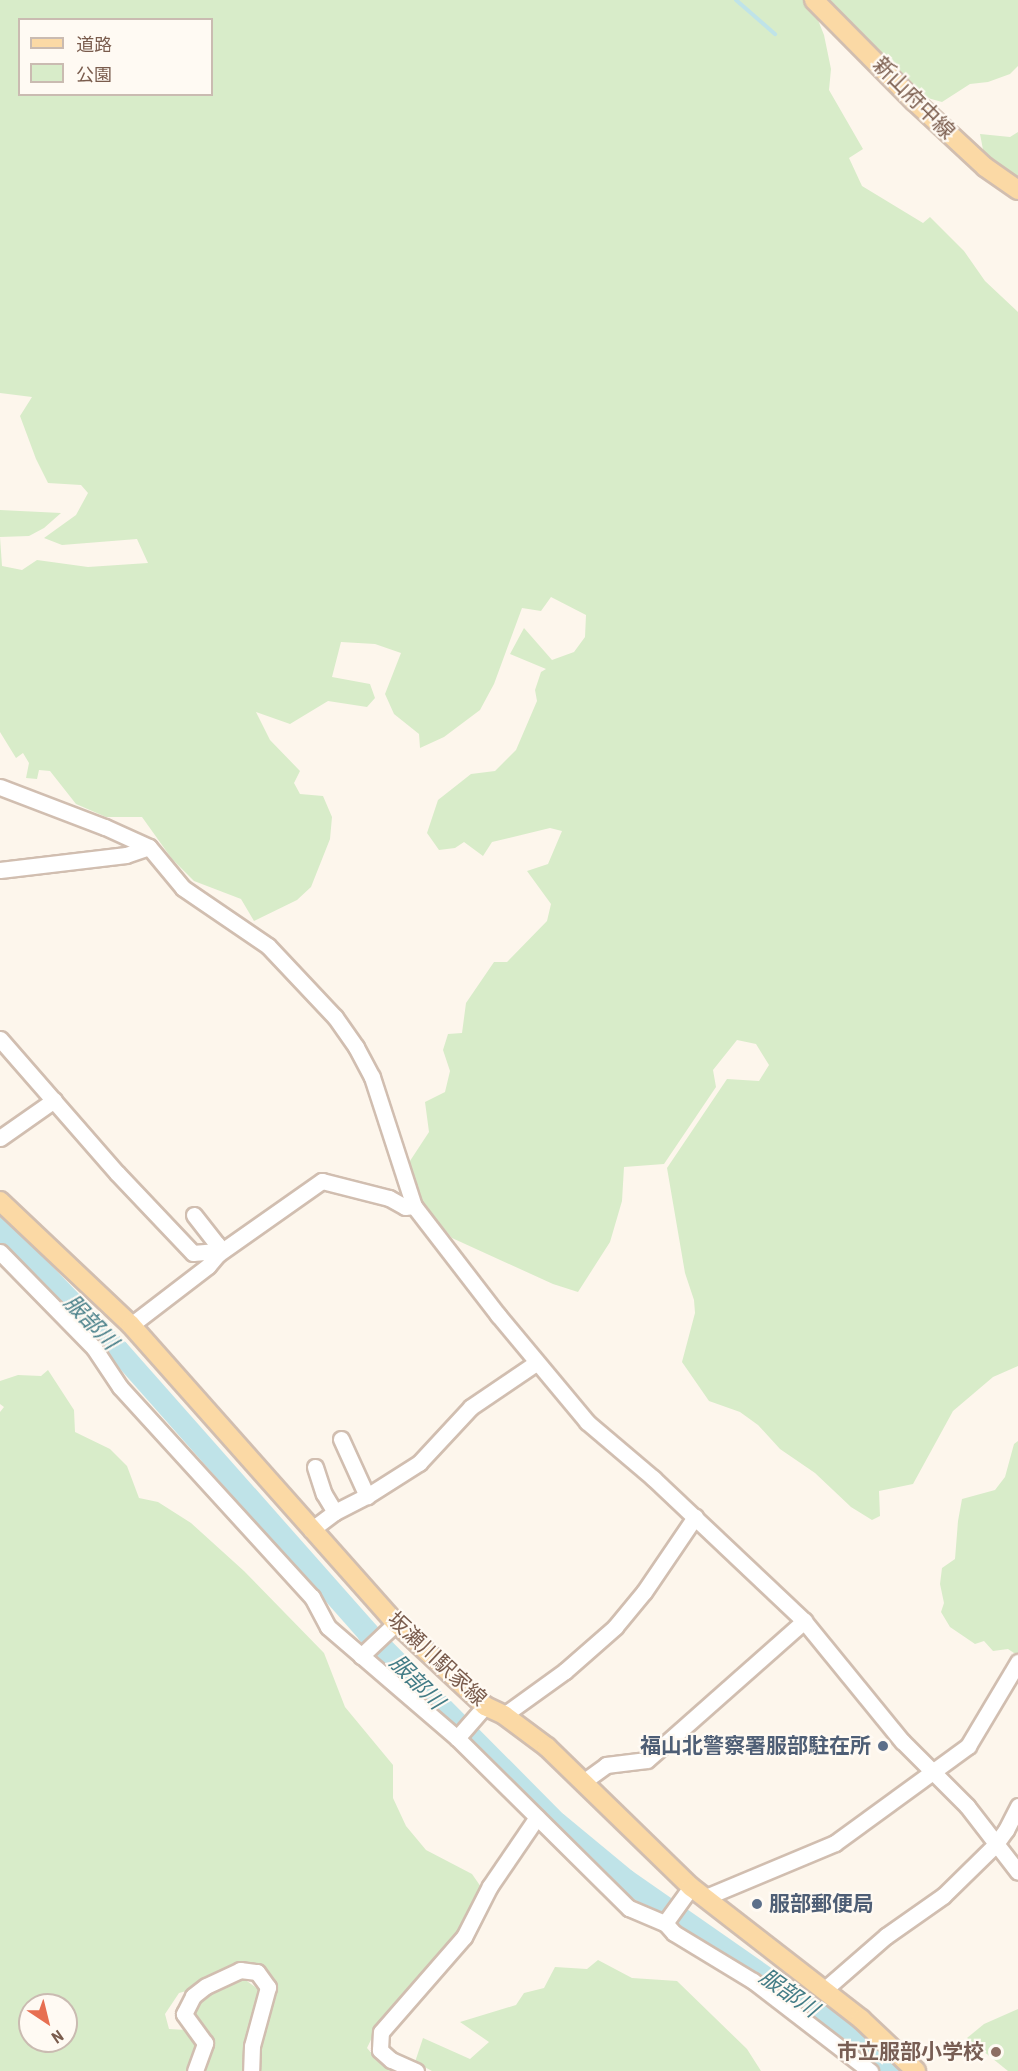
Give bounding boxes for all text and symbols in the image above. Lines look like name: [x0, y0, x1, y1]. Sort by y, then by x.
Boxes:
legend: [18, 18, 213, 96]
text: 道路: [76, 34, 112, 55]
street label: 新山府中線: [868, 52, 960, 144]
text: 公園: [76, 64, 112, 85]
water label: 服部川: [59, 1289, 123, 1355]
street label: 坂瀬川駅家線: [382, 1607, 492, 1711]
water label: 服部川: [384, 1649, 450, 1715]
place label: 福山北警察署服部駐在所: [640, 1733, 871, 1759]
marker: 福山北警察署服部駐在所: [876, 1739, 890, 1753]
place label: 服部郵便局: [769, 1891, 874, 1917]
marker: 服部郵便局: [750, 1897, 764, 1911]
water label: 服部川: [754, 1963, 824, 2023]
north arrow: [18, 1993, 78, 2053]
text: N: [48, 2026, 67, 2047]
place label: 市立服部小学校: [837, 2039, 984, 2065]
marker: 市立服部小学校: [989, 2045, 1003, 2059]

